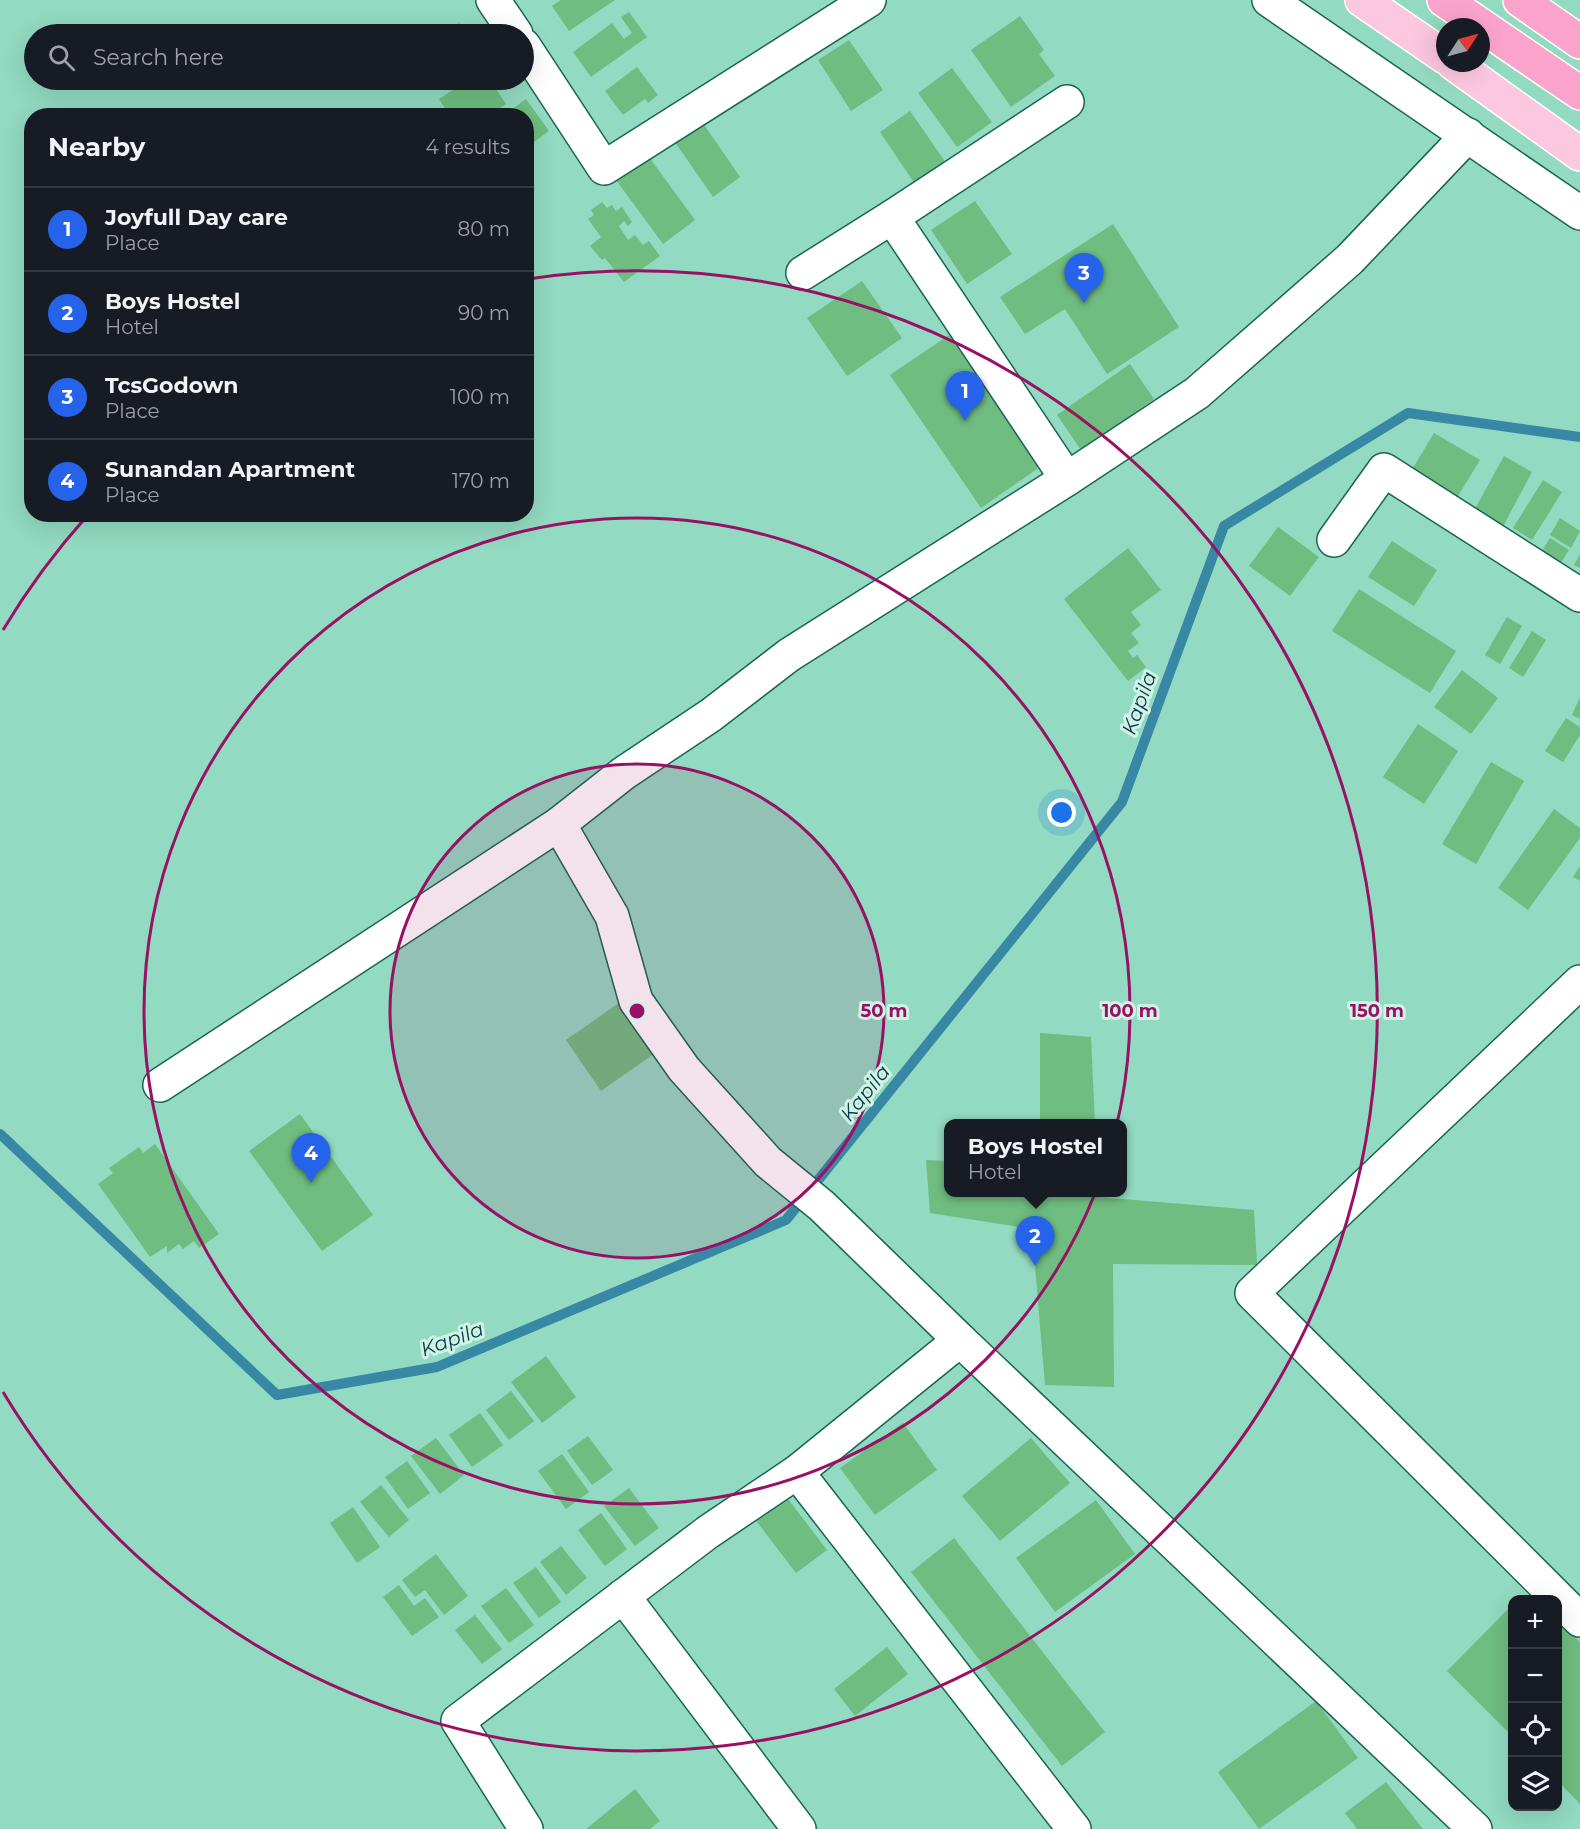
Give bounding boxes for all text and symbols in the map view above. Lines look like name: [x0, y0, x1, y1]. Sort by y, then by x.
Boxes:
north arrow: [1436, 18, 1490, 72]
search box: [24, 24, 534, 90]
icon: search: [45, 41, 78, 74]
text: Search here: [93, 44, 224, 71]
text: Nearby: [48, 131, 145, 163]
text: 4 results: [425, 135, 510, 159]
text: Joyfull Day care: [105, 204, 288, 231]
text: 1: [64, 217, 71, 241]
text: 80 m: [458, 217, 510, 241]
text: Place: [105, 231, 160, 255]
pin: 3: [1064, 254, 1104, 303]
text: Boys Hostel: [105, 288, 240, 315]
text: 2: [62, 301, 73, 325]
text: 90 m: [458, 301, 510, 325]
text: Hotel: [105, 315, 159, 339]
text: TcsGodown: [105, 372, 239, 399]
pin: 1: [946, 372, 984, 421]
text: 3: [62, 385, 73, 409]
text: 100 m: [450, 385, 510, 409]
text: Place: [105, 399, 160, 423]
text: Sunandan Apartment: [105, 456, 355, 483]
text: 4: [61, 469, 74, 493]
text: 170 m: [452, 469, 510, 493]
text: Place: [105, 483, 160, 507]
water label: Kapila: [1117, 668, 1161, 738]
your location: [1047, 798, 1076, 827]
text: 50 m: [861, 1000, 907, 1022]
text: 100 m: [1102, 1000, 1158, 1022]
text: 150 m: [1350, 1000, 1404, 1022]
centre of rings: [627, 1001, 647, 1021]
water label: Kapila: [835, 1060, 895, 1126]
popup: [944, 1119, 1127, 1197]
text: Boys Hostel: [968, 1133, 1103, 1160]
pin: 4: [292, 1134, 330, 1183]
text: Hotel: [968, 1160, 1022, 1184]
pin: 2: [1016, 1216, 1054, 1266]
water label: Kapila: [417, 1317, 487, 1361]
map controls: [1508, 1595, 1562, 1811]
button: +: [1508, 1595, 1562, 1649]
button: −: [1508, 1649, 1562, 1703]
button: locate: [1508, 1703, 1562, 1757]
button: layers: [1508, 1757, 1562, 1811]

